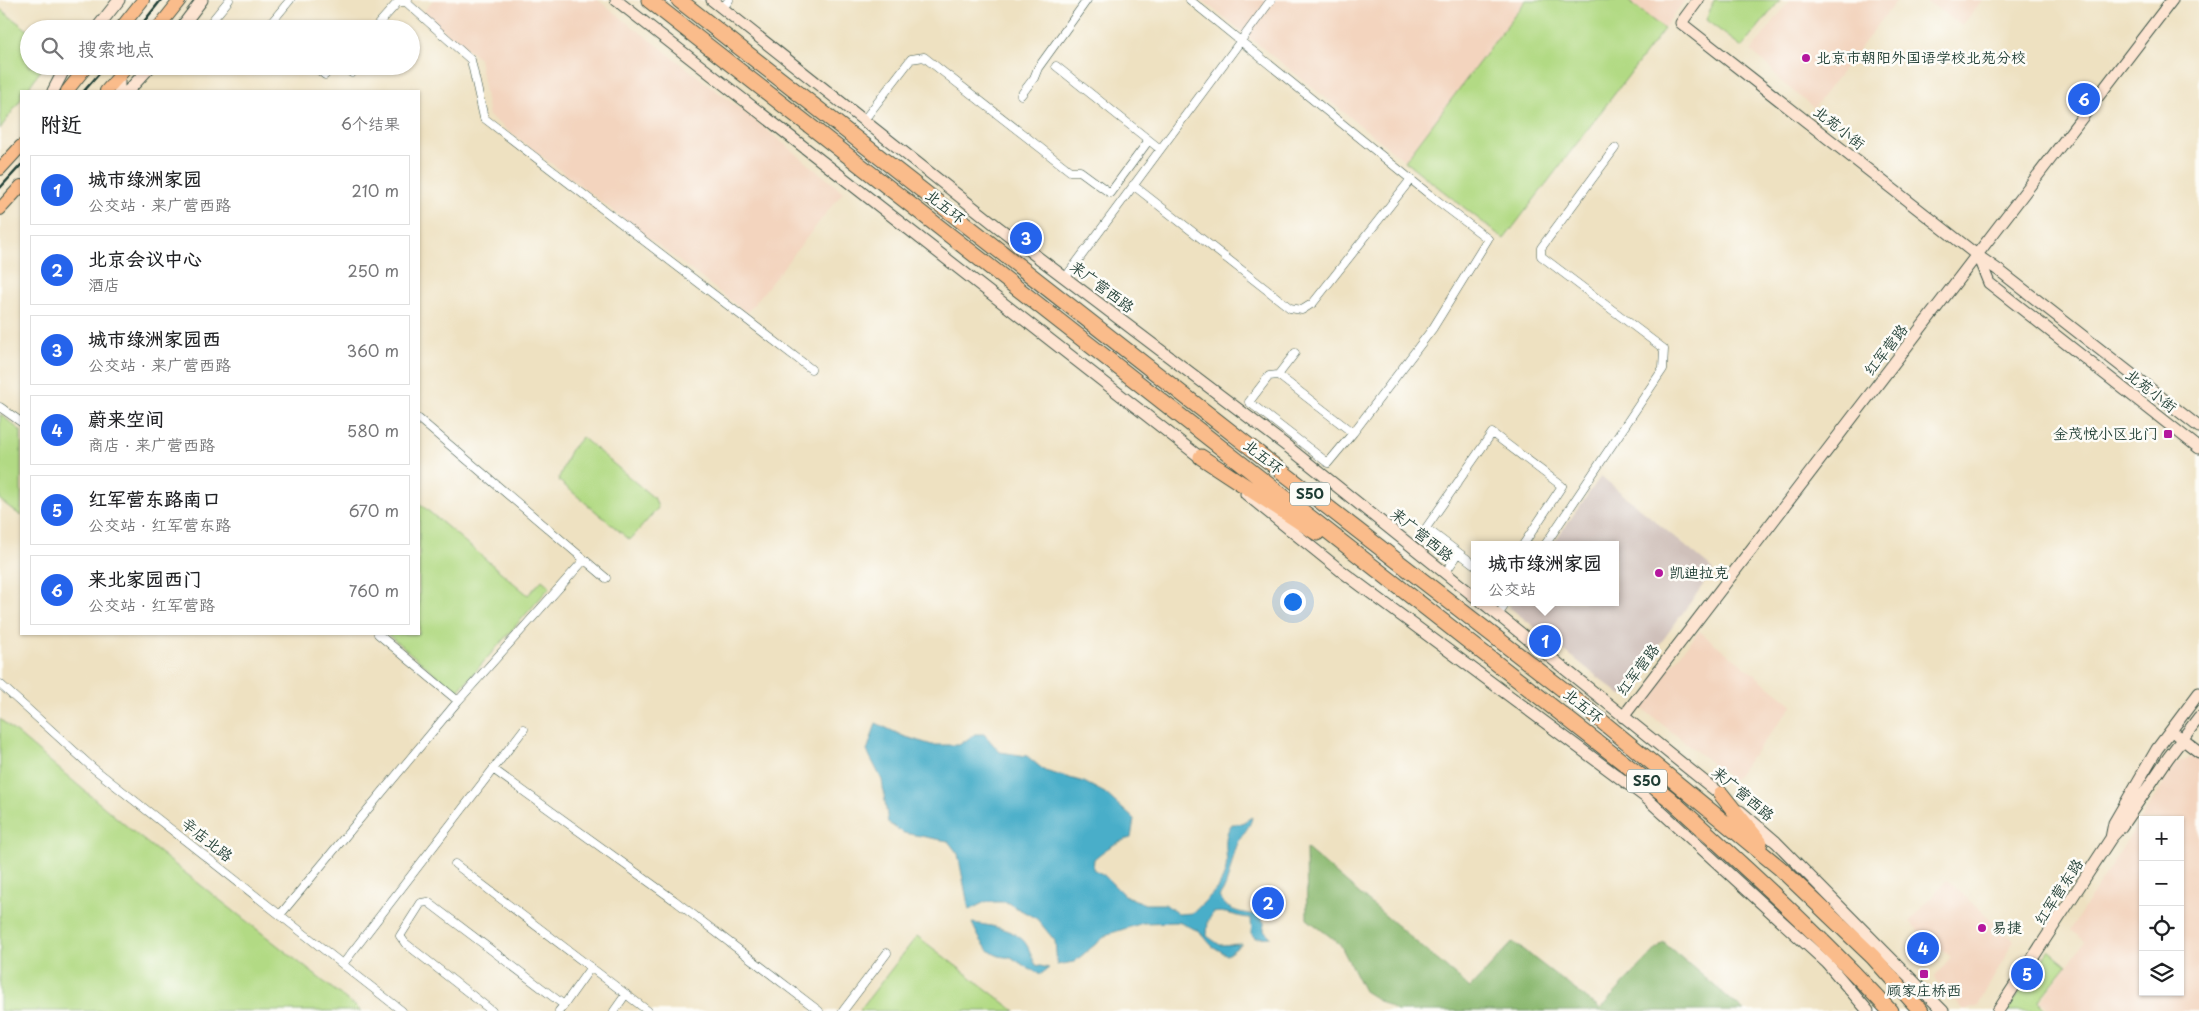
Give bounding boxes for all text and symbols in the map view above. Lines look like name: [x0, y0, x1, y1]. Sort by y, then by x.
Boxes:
search box: [20, 20, 420, 75]
icon: search: [38, 34, 66, 62]
text: 搜索地点: [78, 34, 154, 62]
place label: 北京市朝阳外国语学校北苑分校: [1816, 45, 2026, 68]
marker: 北京市朝阳外国语学校北苑分校: [1800, 52, 1812, 64]
pin: 6: [2068, 80, 2100, 118]
street label: 北苑小街: [1809, 99, 1871, 154]
text: 附近: [40, 107, 82, 139]
text: 6个结果: [341, 111, 400, 135]
text: 城市绿洲家园: [88, 164, 202, 192]
text: 1: [53, 178, 61, 202]
text: 210 m: [351, 178, 399, 202]
street label: 北五环: [921, 183, 971, 229]
text: 公交站 · 来广营西路: [88, 192, 231, 216]
pin: 3: [1010, 219, 1042, 257]
text: 北京会议中心: [88, 244, 202, 272]
street label: 来广营西路: [1066, 254, 1140, 318]
text: 2: [51, 258, 63, 282]
text: 250 m: [348, 258, 399, 282]
text: 酒店: [88, 272, 120, 296]
street label: 红军营路: [1857, 318, 1912, 380]
text: 城市绿洲家园西: [88, 324, 221, 352]
text: 3: [52, 338, 62, 362]
text: 360 m: [347, 338, 399, 362]
text: 公交站 · 来广营西路: [88, 352, 231, 376]
street label: 北苑小街: [2121, 362, 2183, 417]
text: 蔚来空间: [88, 404, 164, 432]
text: 4: [52, 418, 62, 442]
text: 580 m: [347, 418, 399, 442]
place label: 金茂悦小区北门: [2053, 421, 2158, 444]
marker: 金茂悦小区北门: [2162, 428, 2174, 440]
text: 商店 · 来广营西路: [88, 432, 215, 456]
street label: 北五环: [1239, 433, 1289, 479]
road number: S50: [1290, 482, 1330, 506]
text: 红军营东路南口: [88, 484, 221, 512]
text: 5: [52, 498, 62, 522]
text: 670 m: [349, 498, 399, 522]
street label: 来广营西路: [1387, 501, 1459, 566]
text: 公交站 · 红军营东路: [88, 512, 231, 536]
popup: [1471, 541, 1619, 606]
text: 城市绿洲家园: [1488, 548, 1602, 576]
place label: 凯迪拉克: [1669, 560, 1729, 583]
text: 来北家园西门: [88, 564, 202, 592]
marker: 凯迪拉克: [1653, 567, 1665, 579]
text: 公交站: [1488, 576, 1536, 600]
text: 6: [51, 578, 63, 602]
text: 760 m: [349, 578, 399, 602]
your location: [1280, 589, 1306, 615]
text: 公交站 · 红军营路: [88, 592, 215, 616]
pin: 1: [1529, 622, 1561, 660]
street label: 红军营路: [1610, 638, 1664, 700]
street label: 北五环: [1559, 682, 1609, 728]
street label: 来广营西路: [1708, 760, 1780, 826]
road number: S50: [1627, 769, 1667, 792]
street label: 辛店北路: [177, 811, 239, 866]
map controls: [2139, 816, 2184, 996]
button: +: [2139, 816, 2184, 861]
street label: 红军营东路: [2028, 853, 2088, 929]
button: −: [2139, 861, 2184, 906]
pin: 2: [1252, 884, 1284, 922]
button: locate: [2139, 906, 2184, 951]
place label: 易捷: [1992, 915, 2022, 938]
marker: 易捷: [1976, 922, 1988, 934]
pin: 4: [1907, 929, 1939, 967]
button: layers: [2139, 951, 2184, 996]
pin: 5: [2011, 955, 2043, 993]
marker: 顾家庄桥西: [1918, 968, 1930, 980]
place label: 顾家庄桥西: [1886, 978, 1962, 1001]

